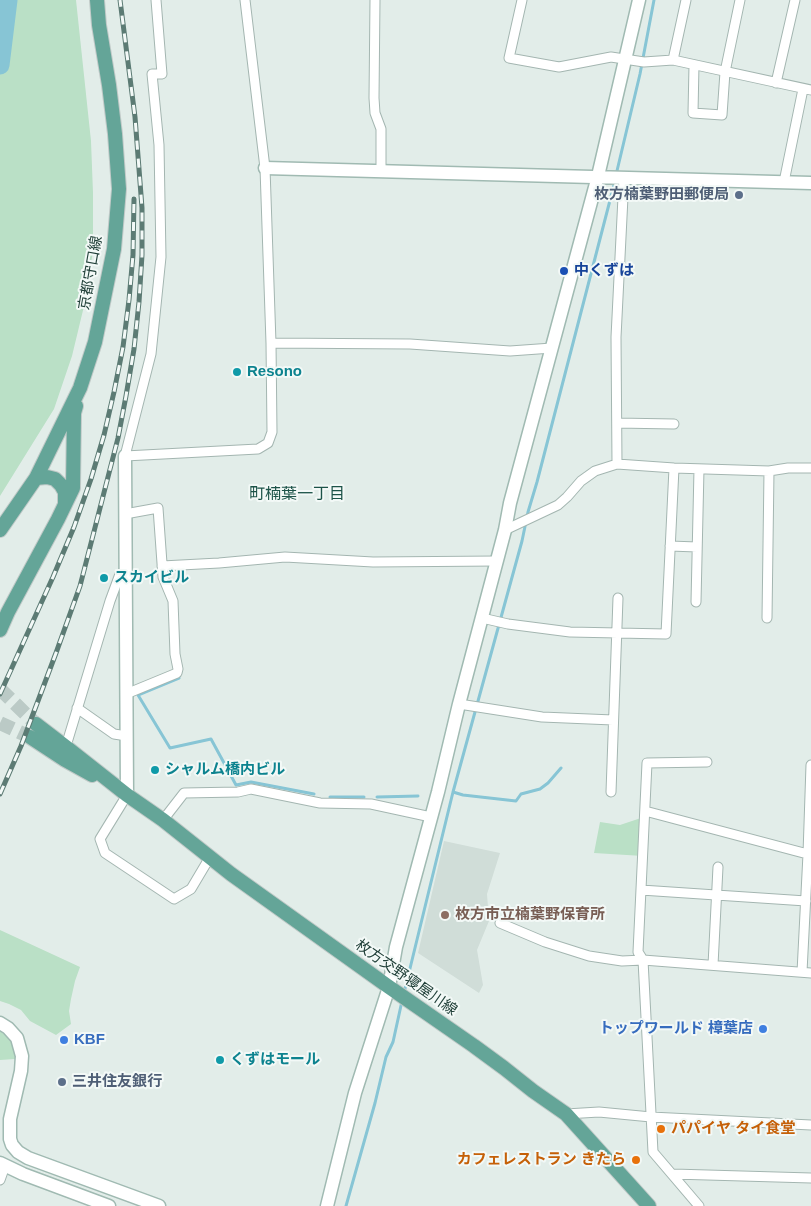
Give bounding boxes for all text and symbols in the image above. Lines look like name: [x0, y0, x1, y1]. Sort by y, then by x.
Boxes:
place label: 枚方楠葉野田郵便局: [594, 186, 729, 204]
marker: 枚方楠葉野田郵便局: [733, 189, 745, 201]
street label: 京都守口線: [76, 235, 106, 311]
place label: 中くずは: [574, 262, 634, 280]
marker: 中くずは: [558, 265, 570, 277]
place label: Resono: [247, 363, 302, 381]
marker: Resono: [231, 366, 243, 378]
district label: 町楠葉一丁目: [249, 485, 345, 505]
place label: スカイビル: [114, 569, 189, 587]
marker: スカイビル: [98, 572, 110, 584]
place label: シャルム橋内ビル: [165, 761, 285, 779]
marker: シャルム橋内ビル: [149, 764, 161, 776]
place label: 枚方市立楠葉野保育所: [455, 906, 605, 924]
marker: 枚方市立楠葉野保育所: [439, 909, 451, 921]
street label: 枚方交野寝屋川線: [352, 936, 460, 1020]
place label: トップワールド 樟葉店: [599, 1020, 753, 1038]
marker: トップワールド 樟葉店: [757, 1023, 769, 1035]
place label: KBF: [74, 1031, 105, 1049]
marker: KBF: [58, 1034, 70, 1046]
place label: くずはモール: [230, 1051, 320, 1069]
marker: くずはモール: [214, 1054, 226, 1066]
place label: 三井住友銀行: [72, 1073, 162, 1091]
marker: 三井住友銀行: [56, 1076, 68, 1088]
place label: パパイヤ タイ食堂: [671, 1120, 795, 1138]
marker: パパイヤ タイ食堂: [655, 1123, 667, 1135]
place label: カフェレストラン きたら: [457, 1151, 626, 1169]
marker: カフェレストラン きたら: [630, 1154, 642, 1166]

